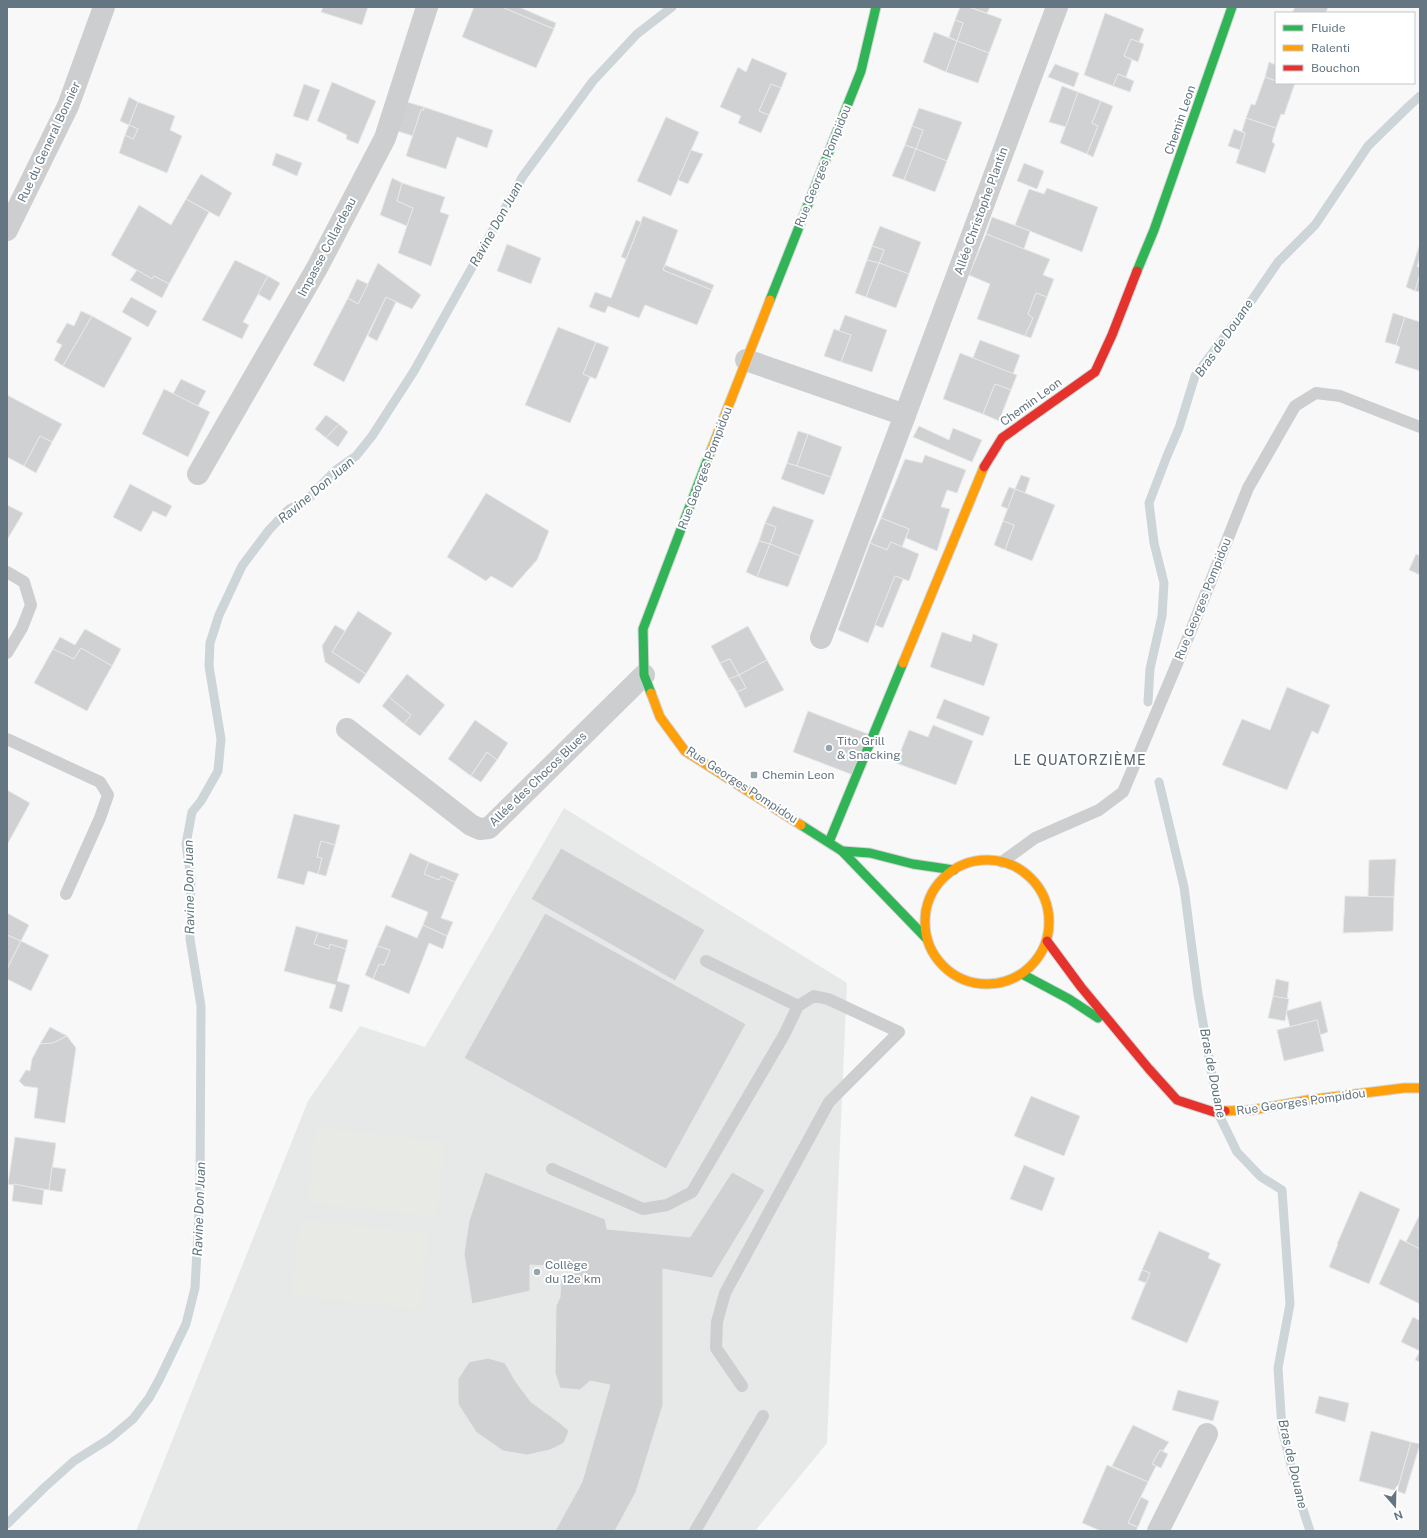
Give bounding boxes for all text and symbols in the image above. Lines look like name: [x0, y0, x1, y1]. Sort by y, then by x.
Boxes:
legend: [1275, 12, 1415, 84]
text: Fluide: [1311, 21, 1346, 35]
text: Ralenti: [1311, 41, 1350, 55]
text: Bouchon: [1311, 61, 1360, 75]
street label: Rue du General Bonnier: [15, 79, 83, 205]
street label: Chemin Leon: [1162, 83, 1198, 157]
street label: Rue Georges Pompidou: [792, 103, 854, 229]
street label: Allée Christophe Plantin: [951, 145, 1011, 277]
water label: Ravine Don Juan: [467, 179, 525, 269]
street label: Impasse Collardeau: [295, 195, 359, 299]
water label: Bras de Douane: [1192, 296, 1256, 380]
street label: Chemin Leon: [998, 375, 1064, 429]
street label: Rue Georges Pompidou: [675, 405, 735, 531]
water label: Ravine Don Juan: [275, 454, 357, 526]
street label: Rue Georges Pompidou: [1172, 536, 1234, 662]
street label: Allée des Chocos Blues: [486, 729, 590, 829]
place label: Tito Grill & Snacking: [837, 734, 901, 762]
marker: Tito Grill & Snacking: [824, 743, 834, 753]
street label: Rue Georges Pompidou: [684, 744, 800, 826]
district label: LE QUATORZIÈME: [1013, 751, 1147, 768]
place label: Chemin Leon: [762, 768, 835, 782]
marker: Chemin Leon: [749, 770, 759, 780]
water label: Ravine Don Juan: [181, 840, 197, 934]
water label: Bras de Douane: [1197, 1027, 1229, 1119]
street label: Rue Georges Pompidou: [1236, 1086, 1366, 1118]
water label: Ravine Don Juan: [190, 1161, 208, 1257]
place label: Collège du 12e km: [545, 1258, 601, 1286]
marker: Collège du 12e km: [532, 1267, 542, 1277]
water label: Bras de Douane: [1275, 1418, 1311, 1510]
north arrow: [1375, 1486, 1415, 1526]
text: N: [1392, 1508, 1405, 1523]

